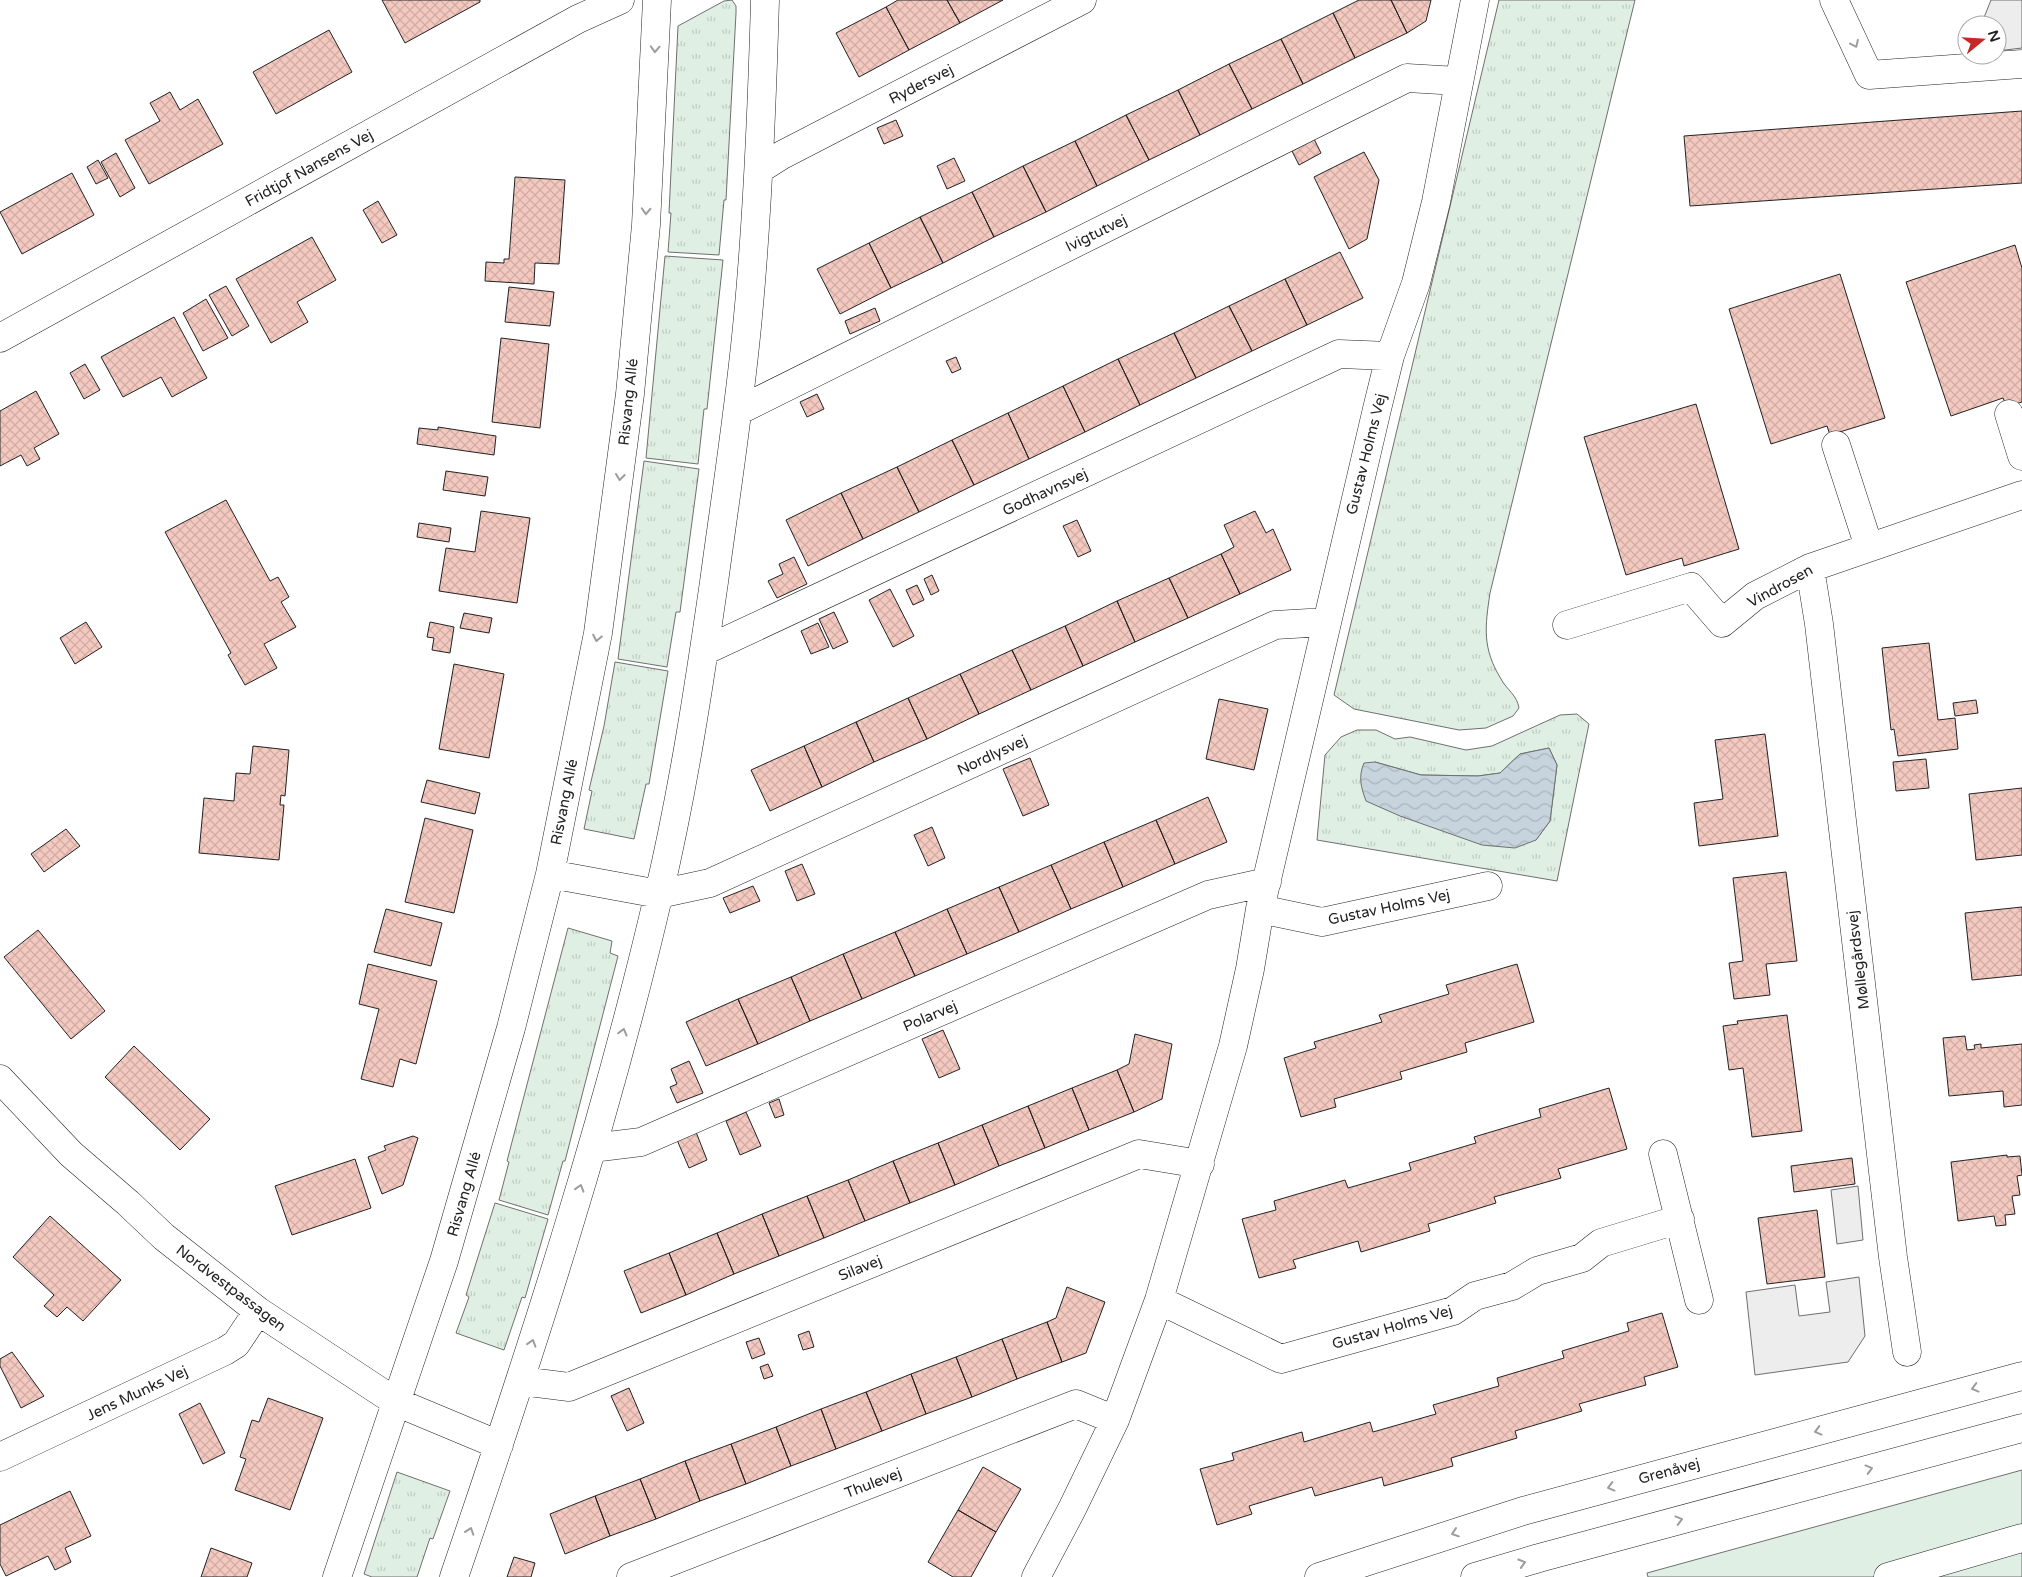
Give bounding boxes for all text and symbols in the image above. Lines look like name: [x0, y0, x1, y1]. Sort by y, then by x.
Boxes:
north arrow: [1957, 15, 2007, 65]
text: N: [1984, 28, 2004, 44]
one-way arrow: [1848, 39, 1859, 48]
one-way arrow: [649, 45, 660, 53]
street label: Rydersvej: [886, 60, 956, 108]
street label: Fridtjof Nansens Vej: [242, 125, 376, 211]
one-way arrow: [641, 207, 652, 215]
street label: Ivigtutvej: [1062, 210, 1130, 256]
street label: Risvang Allé: [614, 358, 642, 446]
street label: Gustav Holms Vej: [1342, 392, 1390, 516]
street label: Godhavnsvej: [1000, 464, 1090, 520]
one-way arrow: [615, 473, 625, 481]
street label: Vindrosen: [1744, 561, 1816, 611]
one-way arrow: [592, 634, 602, 642]
street label: Nordlysvej: [954, 731, 1030, 779]
street label: Risvang Allé: [547, 757, 581, 847]
street label: Gustav Holms Vej: [1326, 885, 1452, 929]
street label: Møllegårdsvej: [1843, 910, 1873, 1010]
street label: Polarvej: [900, 997, 960, 1035]
one-way arrow: [617, 1027, 628, 1036]
street label: Risvang Allé: [443, 1150, 485, 1238]
one-way arrow: [574, 1185, 584, 1193]
street label: Nordvestpassagen: [172, 1241, 290, 1335]
street label: Silavej: [836, 1251, 884, 1285]
street label: Gustav Holms Vej: [1330, 1301, 1454, 1353]
one-way arrow: [526, 1340, 536, 1348]
street label: Jens Munks Vej: [84, 1362, 190, 1424]
one-way arrow: [1971, 1383, 1980, 1393]
one-way arrow: [1814, 1425, 1823, 1436]
street label: Grenåvej: [1636, 1454, 1702, 1488]
street label: Thulevej: [842, 1464, 904, 1502]
one-way arrow: [1865, 1464, 1874, 1475]
one-way arrow: [1607, 1482, 1615, 1492]
one-way arrow: [1674, 1515, 1683, 1526]
one-way arrow: [464, 1527, 474, 1536]
one-way arrow: [1451, 1527, 1459, 1537]
one-way arrow: [1517, 1559, 1525, 1569]

